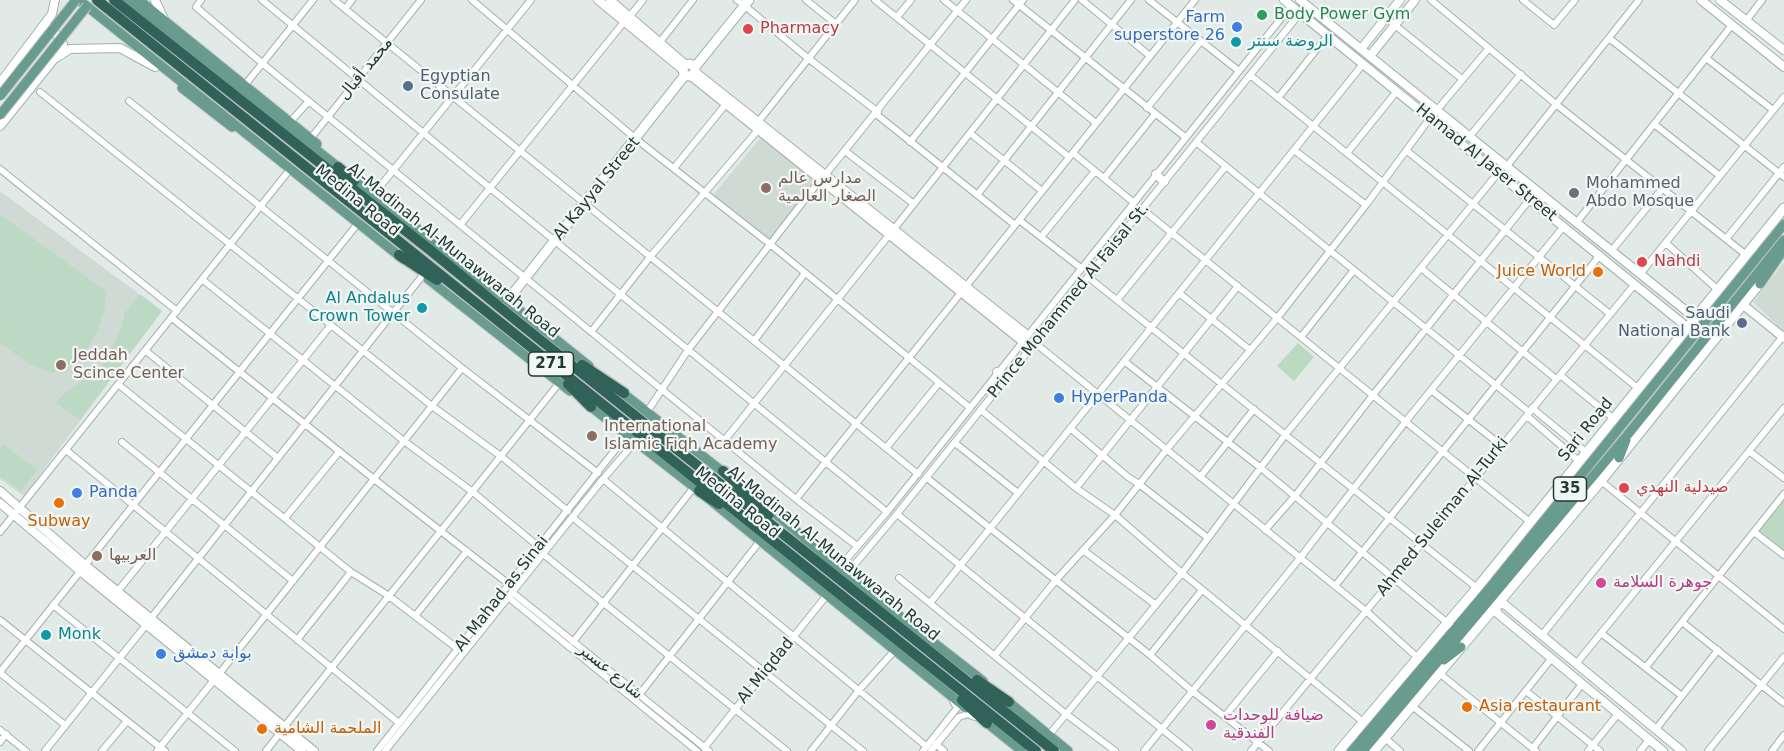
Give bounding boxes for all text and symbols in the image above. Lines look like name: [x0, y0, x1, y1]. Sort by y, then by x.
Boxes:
place label: Body Power Gym: [1274, 5, 1410, 25]
place label: Farm superstore 26: [1114, 8, 1225, 46]
marker: Body Power Gym: [1255, 8, 1269, 22]
place label: Pharmacy: [760, 19, 840, 39]
marker: Farm superstore 26: [1230, 20, 1244, 34]
marker: Pharmacy: [741, 22, 755, 36]
place label: الروضة سنتر: [1248, 32, 1333, 52]
street label: محمد أقبال: [335, 34, 397, 104]
marker: الروضة سنتر: [1229, 35, 1243, 49]
place label: Egyptian Consulate: [420, 67, 500, 105]
marker: Egyptian Consulate: [401, 79, 415, 93]
street label: Hamad Al Jaser Street: [1412, 100, 1560, 226]
street label: Al Kayyal Street: [549, 133, 645, 245]
street label: Al-Madinah Al-Munawwarah Road: [343, 159, 563, 343]
street label: Medina Road: [311, 161, 403, 241]
place label: مدارس عالم الصغار العالمية: [778, 169, 876, 207]
place label: Mohammed Abdo Mosque: [1586, 174, 1694, 212]
marker: مدارس عالم الصغار العالمية: [759, 181, 773, 195]
marker: Mohammed Abdo Mosque: [1567, 186, 1581, 200]
street label: Prince Mohammed Al Faisal St.: [984, 199, 1154, 403]
place label: Nahdi: [1654, 252, 1701, 272]
marker: Nahdi: [1635, 255, 1649, 269]
place label: Juice World: [1497, 262, 1586, 282]
marker: Juice World: [1591, 265, 1605, 279]
place label: Al Andalus Crown Tower: [308, 289, 410, 327]
marker: Al Andalus Crown Tower: [415, 301, 429, 315]
place label: Saudi National Bank: [1618, 304, 1730, 342]
marker: Saudi National Bank: [1735, 316, 1749, 330]
place label: Jeddah Scince Center: [73, 346, 184, 384]
road number: 271: [528, 352, 574, 376]
marker: Jeddah Scince Center: [54, 358, 68, 372]
place label: HyperPanda: [1071, 388, 1168, 408]
marker: HyperPanda: [1052, 391, 1066, 405]
street label: Sari Road: [1555, 394, 1617, 466]
place label: International Islamic Fiqh Academy: [604, 417, 777, 455]
marker: International Islamic Fiqh Academy: [585, 429, 599, 443]
street label: Ahmed Suleiman Al-Turki: [1373, 434, 1513, 600]
street label: Al-Madinah Al-Munawwarah Road: [723, 462, 943, 646]
street label: Medina Road: [691, 463, 783, 543]
road number: 35: [1554, 477, 1586, 501]
place label: صيدلية النهدي: [1636, 478, 1729, 498]
marker: صيدلية النهدي: [1617, 481, 1631, 495]
place label: Panda: [89, 483, 138, 503]
marker: Panda: [70, 486, 84, 500]
marker: Subway: [52, 496, 66, 510]
place label: Subway: [28, 512, 90, 532]
street label: Al Mahad as Sinai: [451, 532, 553, 656]
place label: العربيها: [109, 546, 156, 566]
marker: العربيها: [90, 549, 104, 563]
place label: جوهرة السلامة: [1613, 573, 1712, 593]
marker: جوهرة السلامة: [1594, 576, 1608, 590]
place label: Monk: [58, 625, 101, 645]
marker: Monk: [39, 628, 53, 642]
street label: Al Miqdad: [734, 634, 798, 708]
street label: شارع عسير: [574, 640, 646, 704]
place label: بوابة دمشق: [173, 644, 252, 664]
marker: بوابة دمشق: [154, 647, 168, 661]
place label: Asia restaurant: [1479, 697, 1601, 717]
marker: Asia restaurant: [1460, 700, 1474, 714]
place label: ضيافة للوحدات الفندقية: [1223, 706, 1324, 744]
marker: ضيافة للوحدات الفندقية: [1204, 718, 1218, 732]
place label: الملحمة الشامية: [274, 719, 382, 739]
marker: الملحمة الشامية: [255, 722, 269, 736]

